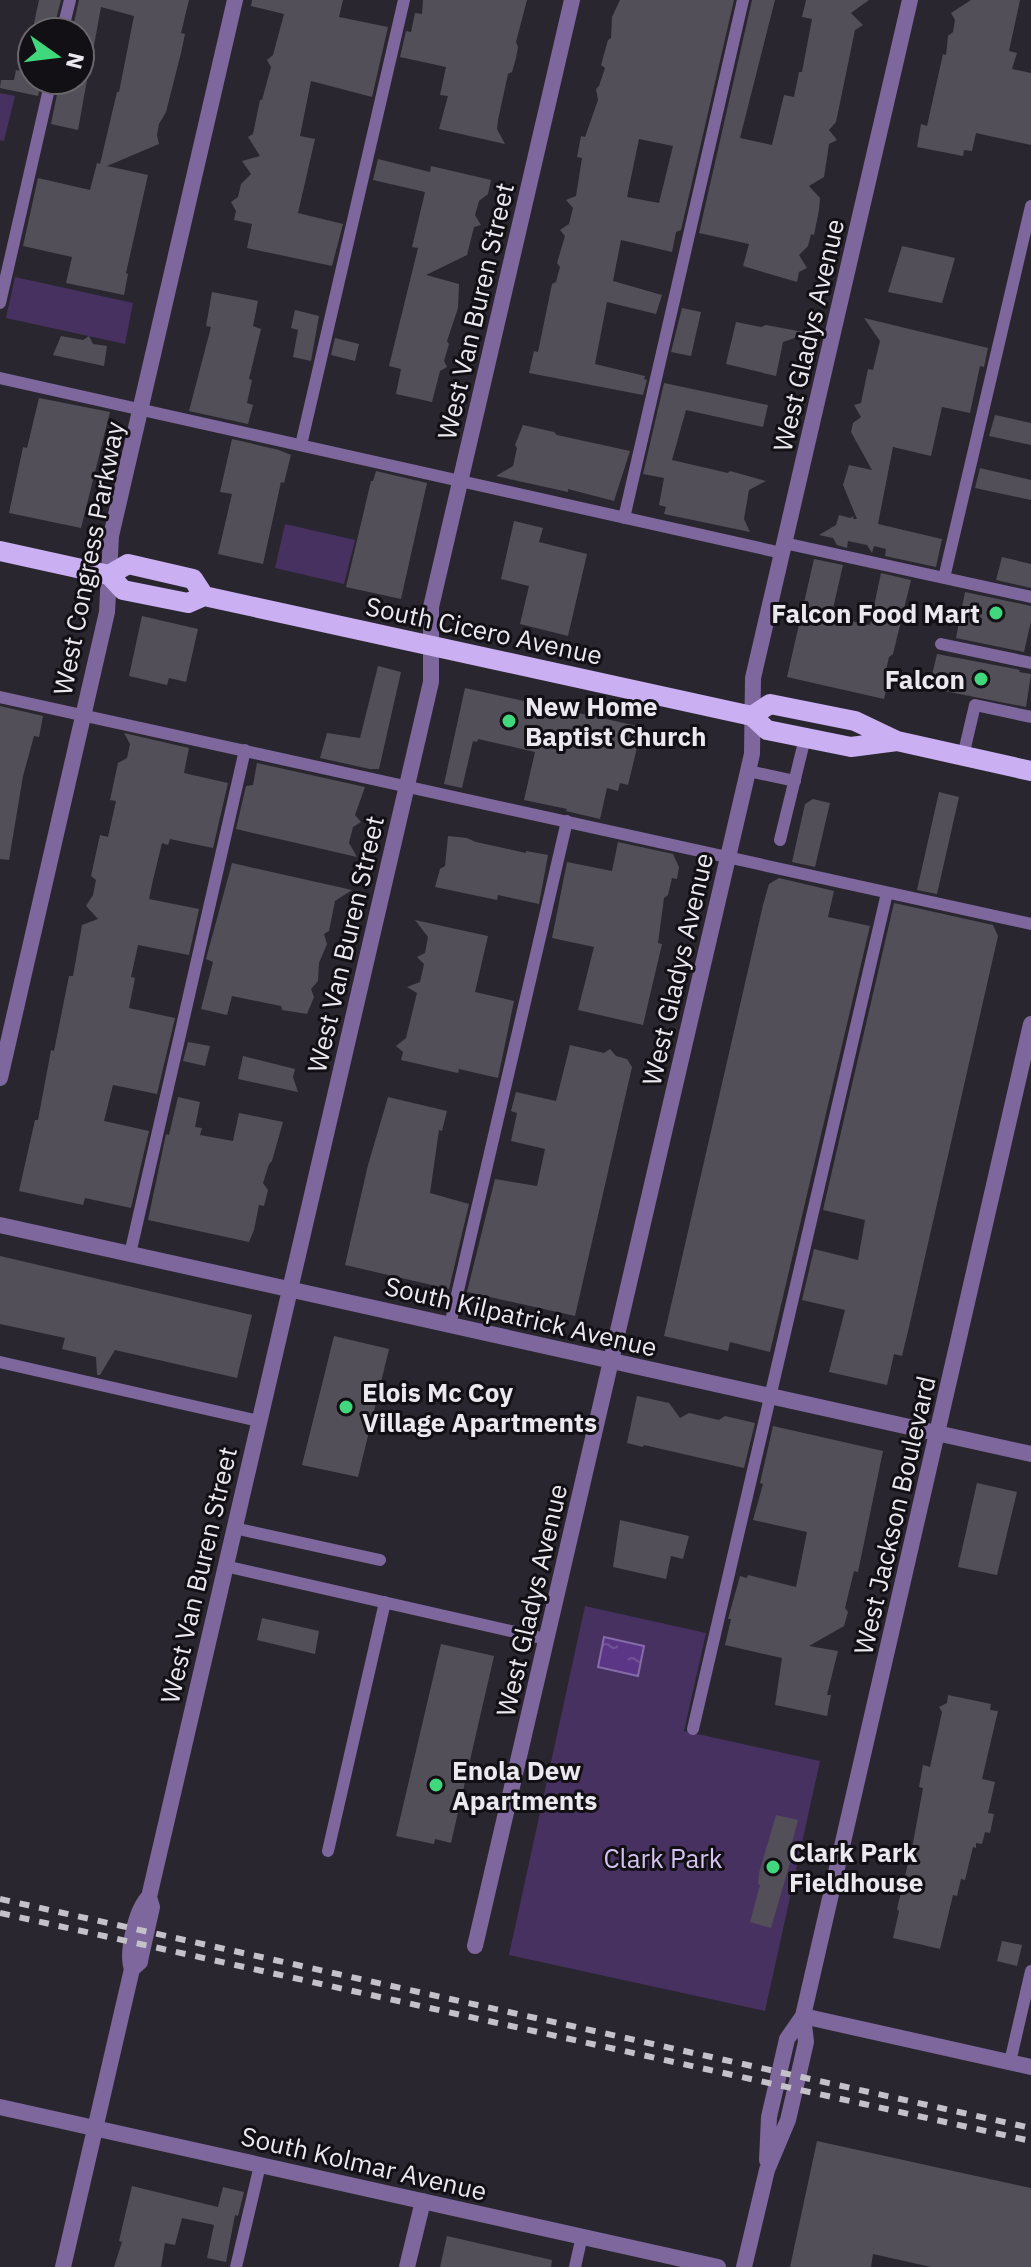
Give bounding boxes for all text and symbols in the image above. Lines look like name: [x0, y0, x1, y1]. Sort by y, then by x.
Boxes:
north arrow: [16, 16, 96, 96]
text: N: [60, 50, 92, 72]
street label: West Van Buren Street: [429, 179, 521, 443]
street label: West Gladys Avenue: [765, 216, 851, 454]
street label: West Congress Parkway: [45, 418, 131, 698]
street label: South Cicero Avenue: [362, 588, 606, 672]
place label: Falcon Food Mart: [771, 596, 980, 630]
marker: Falcon Food Mart: [987, 604, 1005, 622]
place label: Falcon: [885, 662, 965, 696]
marker: Falcon: [972, 670, 990, 688]
place label: New Home Baptist Church: [525, 689, 706, 753]
marker: New Home Baptist Church: [500, 712, 518, 730]
street label: West Van Buren Street: [299, 812, 391, 1076]
street label: West Gladys Avenue: [634, 850, 720, 1088]
street label: South Kilpatrick Avenue: [382, 1268, 660, 1364]
street label: West Jackson Boulevard: [845, 1372, 943, 1658]
place label: Elois Mc Coy Village Apartments: [362, 1375, 597, 1439]
marker: Elois Mc Coy Village Apartments: [337, 1398, 355, 1416]
street label: West Van Buren Street: [152, 1443, 244, 1707]
street label: West Gladys Avenue: [488, 1481, 574, 1719]
place label: Enola Dew Apartments: [452, 1753, 597, 1817]
marker: Enola Dew Apartments: [427, 1776, 445, 1794]
place label: Clark Park Fieldhouse: [789, 1835, 923, 1899]
park label: Clark Park: [603, 1841, 723, 1875]
marker: Clark Park Fieldhouse: [764, 1858, 782, 1876]
street label: South Kolmar Avenue: [238, 2118, 490, 2208]

